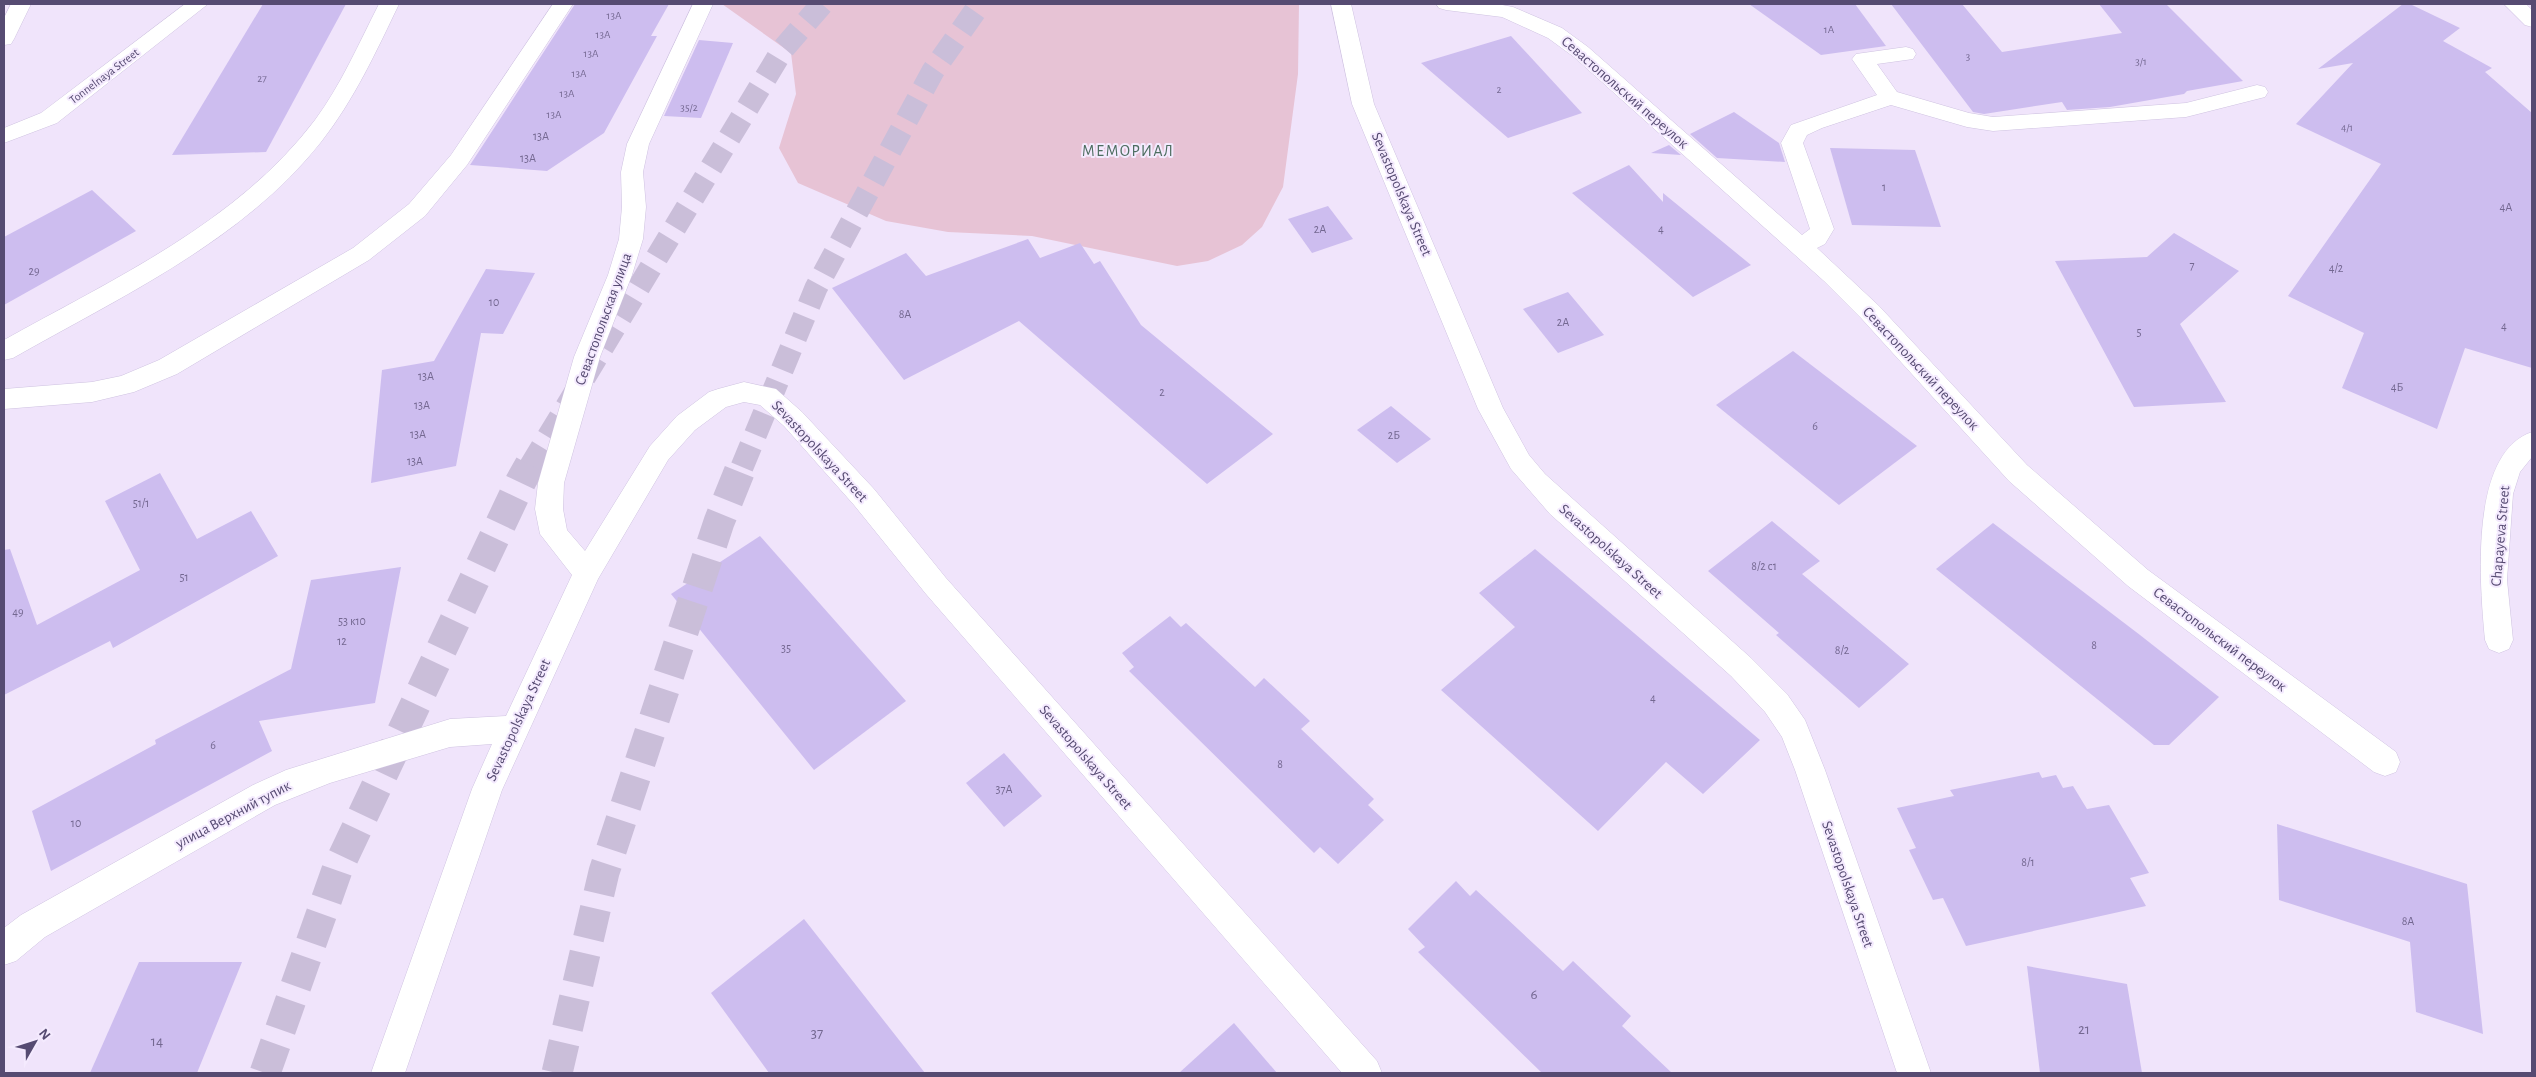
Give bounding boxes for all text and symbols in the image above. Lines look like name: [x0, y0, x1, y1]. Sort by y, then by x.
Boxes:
house number: 13А: [607, 10, 622, 21]
house number: 1А: [1824, 24, 1835, 35]
house number: 13А: [596, 29, 611, 40]
street label: Севастопольский переулок: [1558, 33, 1691, 151]
street label: Tonnelnaya Street: [67, 46, 142, 107]
house number: 13А: [584, 48, 599, 59]
house number: 3: [1966, 51, 1971, 62]
house number: 3/1: [2135, 56, 2147, 67]
house number: 13А: [572, 68, 587, 79]
house number: 27: [257, 73, 267, 84]
house number: 2: [1496, 84, 1502, 95]
house number: 13А: [560, 88, 575, 99]
house number: 35/2: [680, 102, 698, 113]
house number: 13А: [547, 109, 562, 120]
house number: 4/1: [2341, 122, 2353, 133]
house number: 13А: [533, 130, 549, 142]
street label: Sevastopolskaya Street: [1369, 130, 1434, 258]
district label: МЕМОРИАЛ: [1082, 143, 1174, 159]
house number: 13А: [520, 152, 536, 164]
house number: 1: [1882, 181, 1886, 193]
house number: 4А: [2500, 201, 2512, 213]
house number: 2А: [1314, 223, 1326, 235]
house number: 4: [1658, 223, 1664, 235]
street label: Севастопольская улица: [573, 251, 634, 387]
house number: 7: [2189, 259, 2195, 271]
house number: 4/2: [2329, 262, 2344, 274]
house number: 29: [28, 265, 40, 277]
house number: 10: [489, 296, 499, 308]
street label: Севастопольский переулок: [1860, 304, 1982, 433]
house number: 8А: [899, 308, 911, 320]
house number: 2А: [1557, 316, 1569, 328]
house number: 4: [2501, 320, 2507, 332]
house number: 5: [2136, 326, 2142, 338]
house number: 13А: [418, 370, 434, 382]
house number: 4Б: [2391, 381, 2403, 393]
house number: 2: [1159, 386, 1165, 398]
street label: Sevastopolskaya Street: [769, 398, 870, 505]
house number: 13А: [414, 399, 430, 411]
house number: 6: [1812, 420, 1818, 432]
house number: 13А: [410, 428, 426, 440]
house number: 2Б: [1388, 429, 1400, 441]
house number: 13А: [407, 455, 423, 467]
street label: Chapayeva Street: [2489, 485, 2512, 587]
house number: 51/1: [133, 497, 149, 509]
street label: Sevastopolskaya Street: [1556, 501, 1665, 601]
house number: 8/2 с1: [1751, 560, 1777, 572]
house number: 51: [179, 571, 189, 583]
street label: Севастопольский переулок: [2150, 584, 2289, 694]
house number: 49: [12, 606, 24, 618]
house number: 53 к10: [338, 615, 366, 627]
house number: 12: [337, 635, 347, 647]
house number: 8: [2091, 639, 2097, 651]
house number: 35: [781, 642, 791, 654]
house number: 8/2: [1835, 644, 1850, 656]
street label: Sevastopolskaya Street: [484, 657, 553, 783]
house number: 4: [1650, 692, 1656, 704]
street label: Sevastopolskaya Street: [1036, 702, 1135, 812]
house number: 6: [210, 739, 216, 751]
house number: 8: [1277, 758, 1283, 770]
street label: улица Верхний тупик: [172, 778, 293, 852]
house number: 37А: [995, 783, 1013, 795]
house number: 10: [71, 817, 81, 829]
street label: Sevastopolskaya Street: [1819, 819, 1876, 950]
house number: 8/1: [2021, 856, 2035, 868]
house number: 8А: [2402, 915, 2414, 927]
house number: 6: [1530, 987, 1538, 1002]
north arrow: [10, 1017, 60, 1067]
house number: 21: [2078, 1022, 2090, 1037]
text: N: [36, 1026, 53, 1043]
house number: 37: [811, 1026, 823, 1041]
house number: 14: [151, 1034, 163, 1049]

